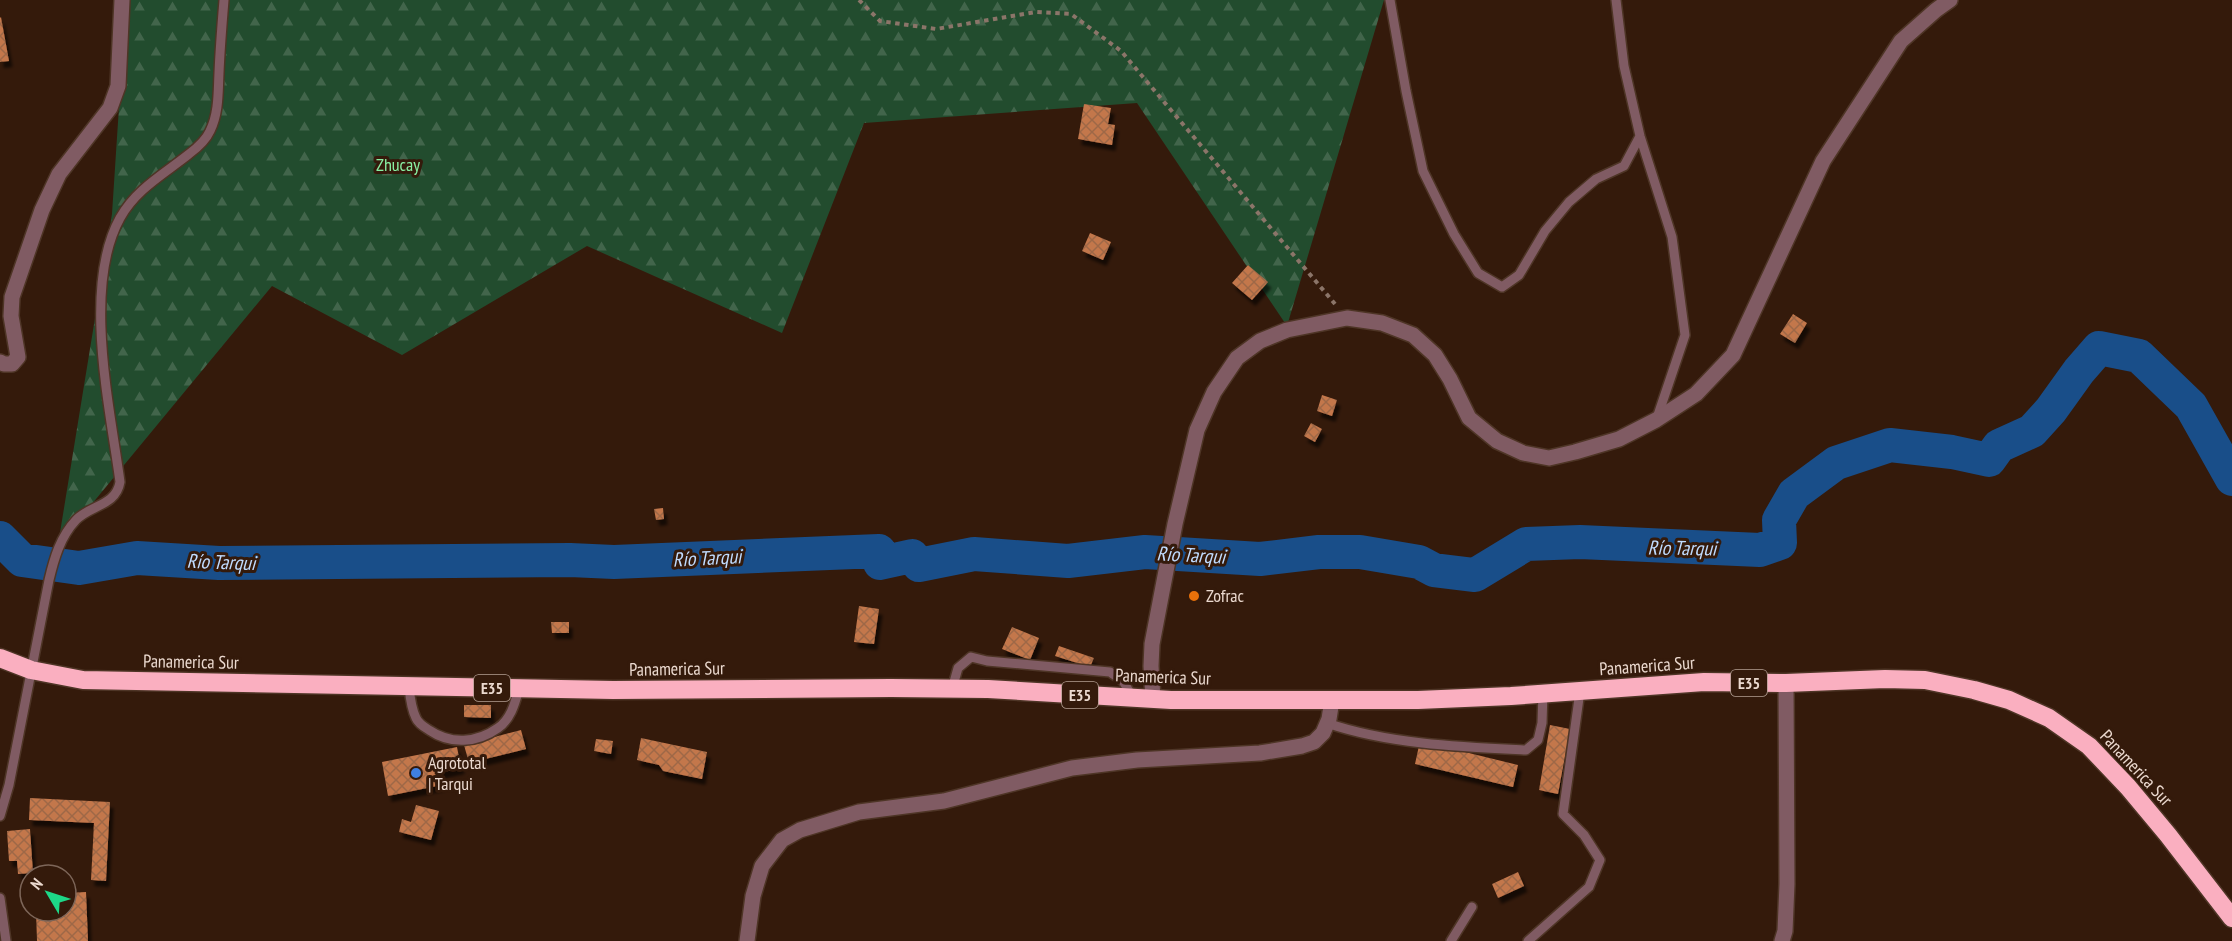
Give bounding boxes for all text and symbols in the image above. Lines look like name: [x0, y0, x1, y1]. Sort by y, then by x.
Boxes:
park label: Zhucay: [376, 153, 420, 176]
water label: Río Tarqui: [1647, 534, 1719, 562]
water label: Río Tarqui: [1156, 540, 1229, 570]
water label: Río Tarqui: [672, 543, 745, 573]
water label: Río Tarqui: [186, 548, 258, 576]
place label: Zofrac: [1206, 584, 1245, 607]
marker: Zofrac: [1187, 589, 1201, 603]
street label: Panamerica Sur: [143, 649, 239, 674]
street label: Panamerica Sur: [1598, 651, 1696, 680]
street label: Panamerica Sur: [629, 656, 725, 681]
street label: Panamerica Sur: [1115, 663, 1211, 690]
road number: E35: [1731, 670, 1767, 696]
road number: E35: [474, 675, 510, 701]
road number: E35: [1062, 682, 1098, 708]
street label: Panamerica Sur: [2095, 725, 2177, 811]
place label: Agrototal | Tarqui: [428, 751, 487, 795]
marker: Agrototal | Tarqui: [409, 766, 423, 780]
north arrow: [18, 863, 78, 923]
text: N: [26, 874, 47, 893]

